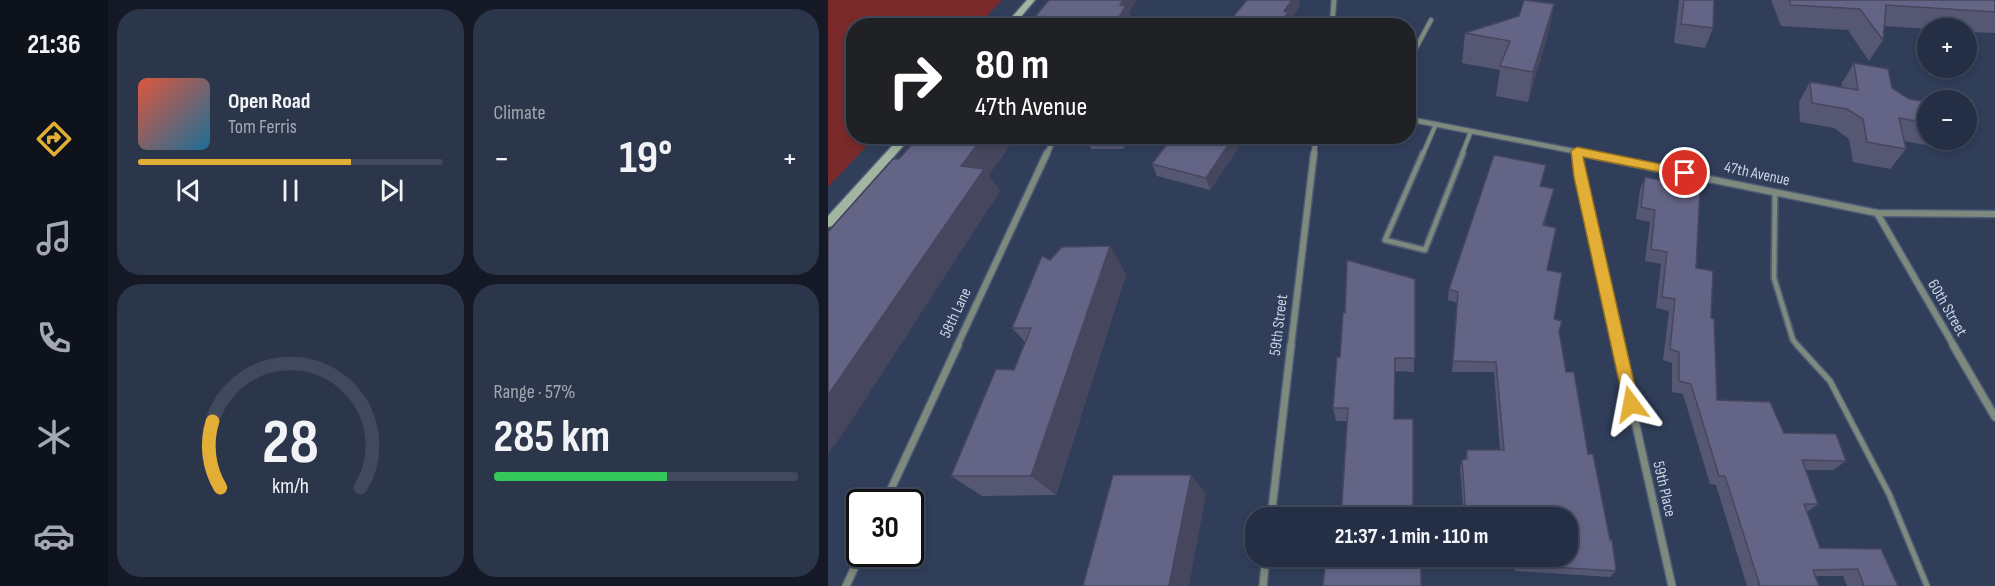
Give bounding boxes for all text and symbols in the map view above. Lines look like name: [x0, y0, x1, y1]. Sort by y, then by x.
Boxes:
map controls: [1917, 18, 1977, 150]
button: +: [1917, 18, 1977, 78]
text: 21:36: [27, 29, 81, 61]
text: 80 m: [975, 40, 1049, 91]
icon: right: [876, 42, 954, 120]
text: Open Road: [228, 88, 310, 115]
button: −: [1917, 90, 1977, 150]
text: 47th Avenue: [975, 91, 1087, 123]
text: Climate: [494, 101, 546, 125]
text: Tom Ferris: [228, 115, 297, 139]
icon: directions: [33, 118, 75, 160]
text: 19°: [619, 131, 672, 186]
text: −: [494, 139, 510, 179]
text: +: [782, 139, 798, 179]
pin: [1659, 147, 1710, 198]
icon: arrive: [1668, 156, 1701, 189]
street label: 47th Avenue: [1722, 158, 1792, 190]
icon: previous: [172, 174, 205, 207]
icon: pause: [274, 174, 307, 207]
icon: next: [375, 174, 408, 207]
icon: music: [33, 217, 75, 259]
street label: 60th Street: [1923, 276, 1971, 340]
street label: 58th Lane: [936, 285, 976, 341]
street label: 59th Street: [1266, 293, 1292, 357]
icon: phone: [33, 317, 75, 359]
position arrow: [1599, 372, 1663, 436]
text: Range · 57%: [494, 380, 575, 404]
text: 28: [262, 406, 319, 481]
text: 285 km: [494, 410, 610, 465]
icon: climate: [33, 416, 75, 458]
street label: 59th Place: [1648, 459, 1680, 519]
text: km/h: [272, 474, 309, 499]
speed limit sign: 30: [846, 489, 924, 567]
icon: car: [33, 515, 75, 557]
text: 21:37 · 1 min · 110 m: [1335, 523, 1488, 550]

